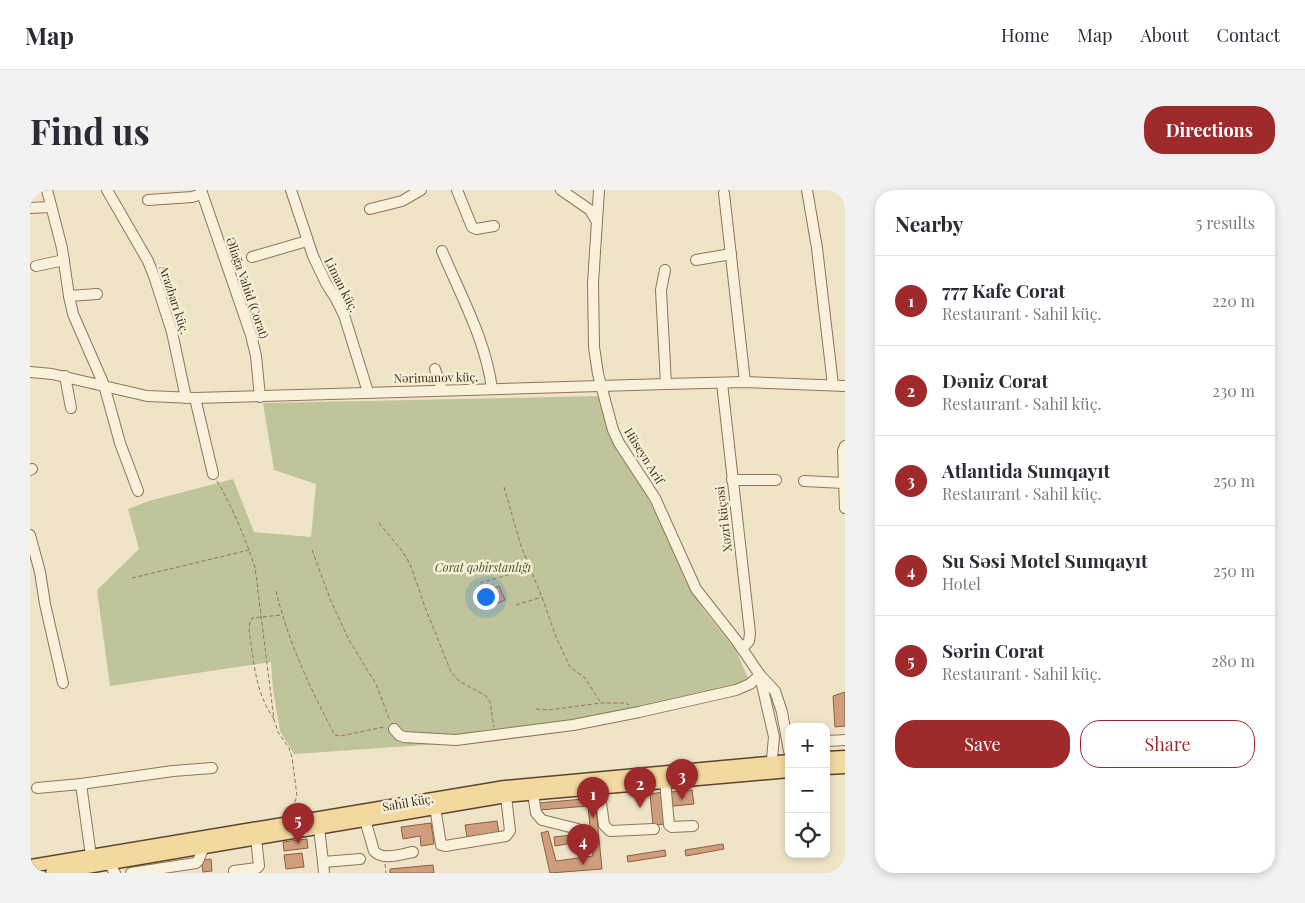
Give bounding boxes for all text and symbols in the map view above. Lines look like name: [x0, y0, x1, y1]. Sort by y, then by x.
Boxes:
text: Map: [25, 19, 74, 51]
text: Home: [1001, 23, 1049, 47]
text: Map: [1077, 23, 1112, 47]
text: About: [1140, 23, 1189, 47]
text: Contact: [1217, 23, 1280, 47]
button: Directions: [1144, 106, 1275, 154]
text: Find us: [30, 107, 150, 154]
text: Nearby: [895, 209, 964, 237]
text: 5 results: [1196, 212, 1255, 233]
street label: Əliağa Vahid (Corat): [223, 235, 273, 341]
street label: Liman küç.: [321, 254, 363, 315]
street label: Arazbarı küç.: [156, 262, 194, 336]
text: 777 Kafe Corat: [942, 277, 1065, 303]
text: 1: [908, 290, 914, 311]
text: 220 m: [1212, 290, 1255, 311]
text: Restaurant · Sahil küç.: [942, 303, 1101, 324]
text: Dəniz Corat: [942, 367, 1048, 393]
street label: Nərimanov küç.: [394, 368, 478, 386]
text: 2: [907, 380, 915, 401]
text: 230 m: [1212, 380, 1255, 401]
text: Restaurant · Sahil küç.: [942, 393, 1101, 414]
street label: Hüseyn Arif: [621, 424, 669, 487]
text: Atlantida Sumqayıt: [942, 457, 1110, 483]
text: 3: [907, 470, 915, 491]
text: 250 m: [1213, 470, 1255, 491]
text: Restaurant · Sahil küç.: [942, 483, 1101, 504]
street label: Xəzri küçəsi: [711, 485, 735, 553]
text: Su Səsi Motel Sumqayıt: [942, 547, 1148, 573]
park label: Corat qəbirstanlığı: [435, 559, 532, 575]
text: 4: [907, 560, 915, 581]
text: 250 m: [1213, 560, 1255, 581]
text: Hotel: [942, 573, 981, 594]
your location: [473, 584, 499, 610]
text: Sərin Corat: [942, 637, 1044, 663]
text: 5: [907, 650, 915, 671]
text: 280 m: [1211, 650, 1255, 671]
text: Restaurant · Sahil küç.: [942, 663, 1101, 684]
button: Save: [895, 720, 1070, 768]
button: Share: [1080, 720, 1255, 768]
map controls: [785, 723, 830, 858]
button: +: [785, 723, 830, 768]
pin: 3: [666, 759, 698, 800]
pin: 2: [624, 767, 656, 808]
button: −: [785, 768, 830, 813]
pin: 1: [577, 777, 609, 818]
street label: Sahil küç.: [381, 790, 435, 814]
pin: 5: [282, 803, 314, 844]
button: locate: [785, 813, 830, 858]
pin: 4: [567, 824, 599, 865]

